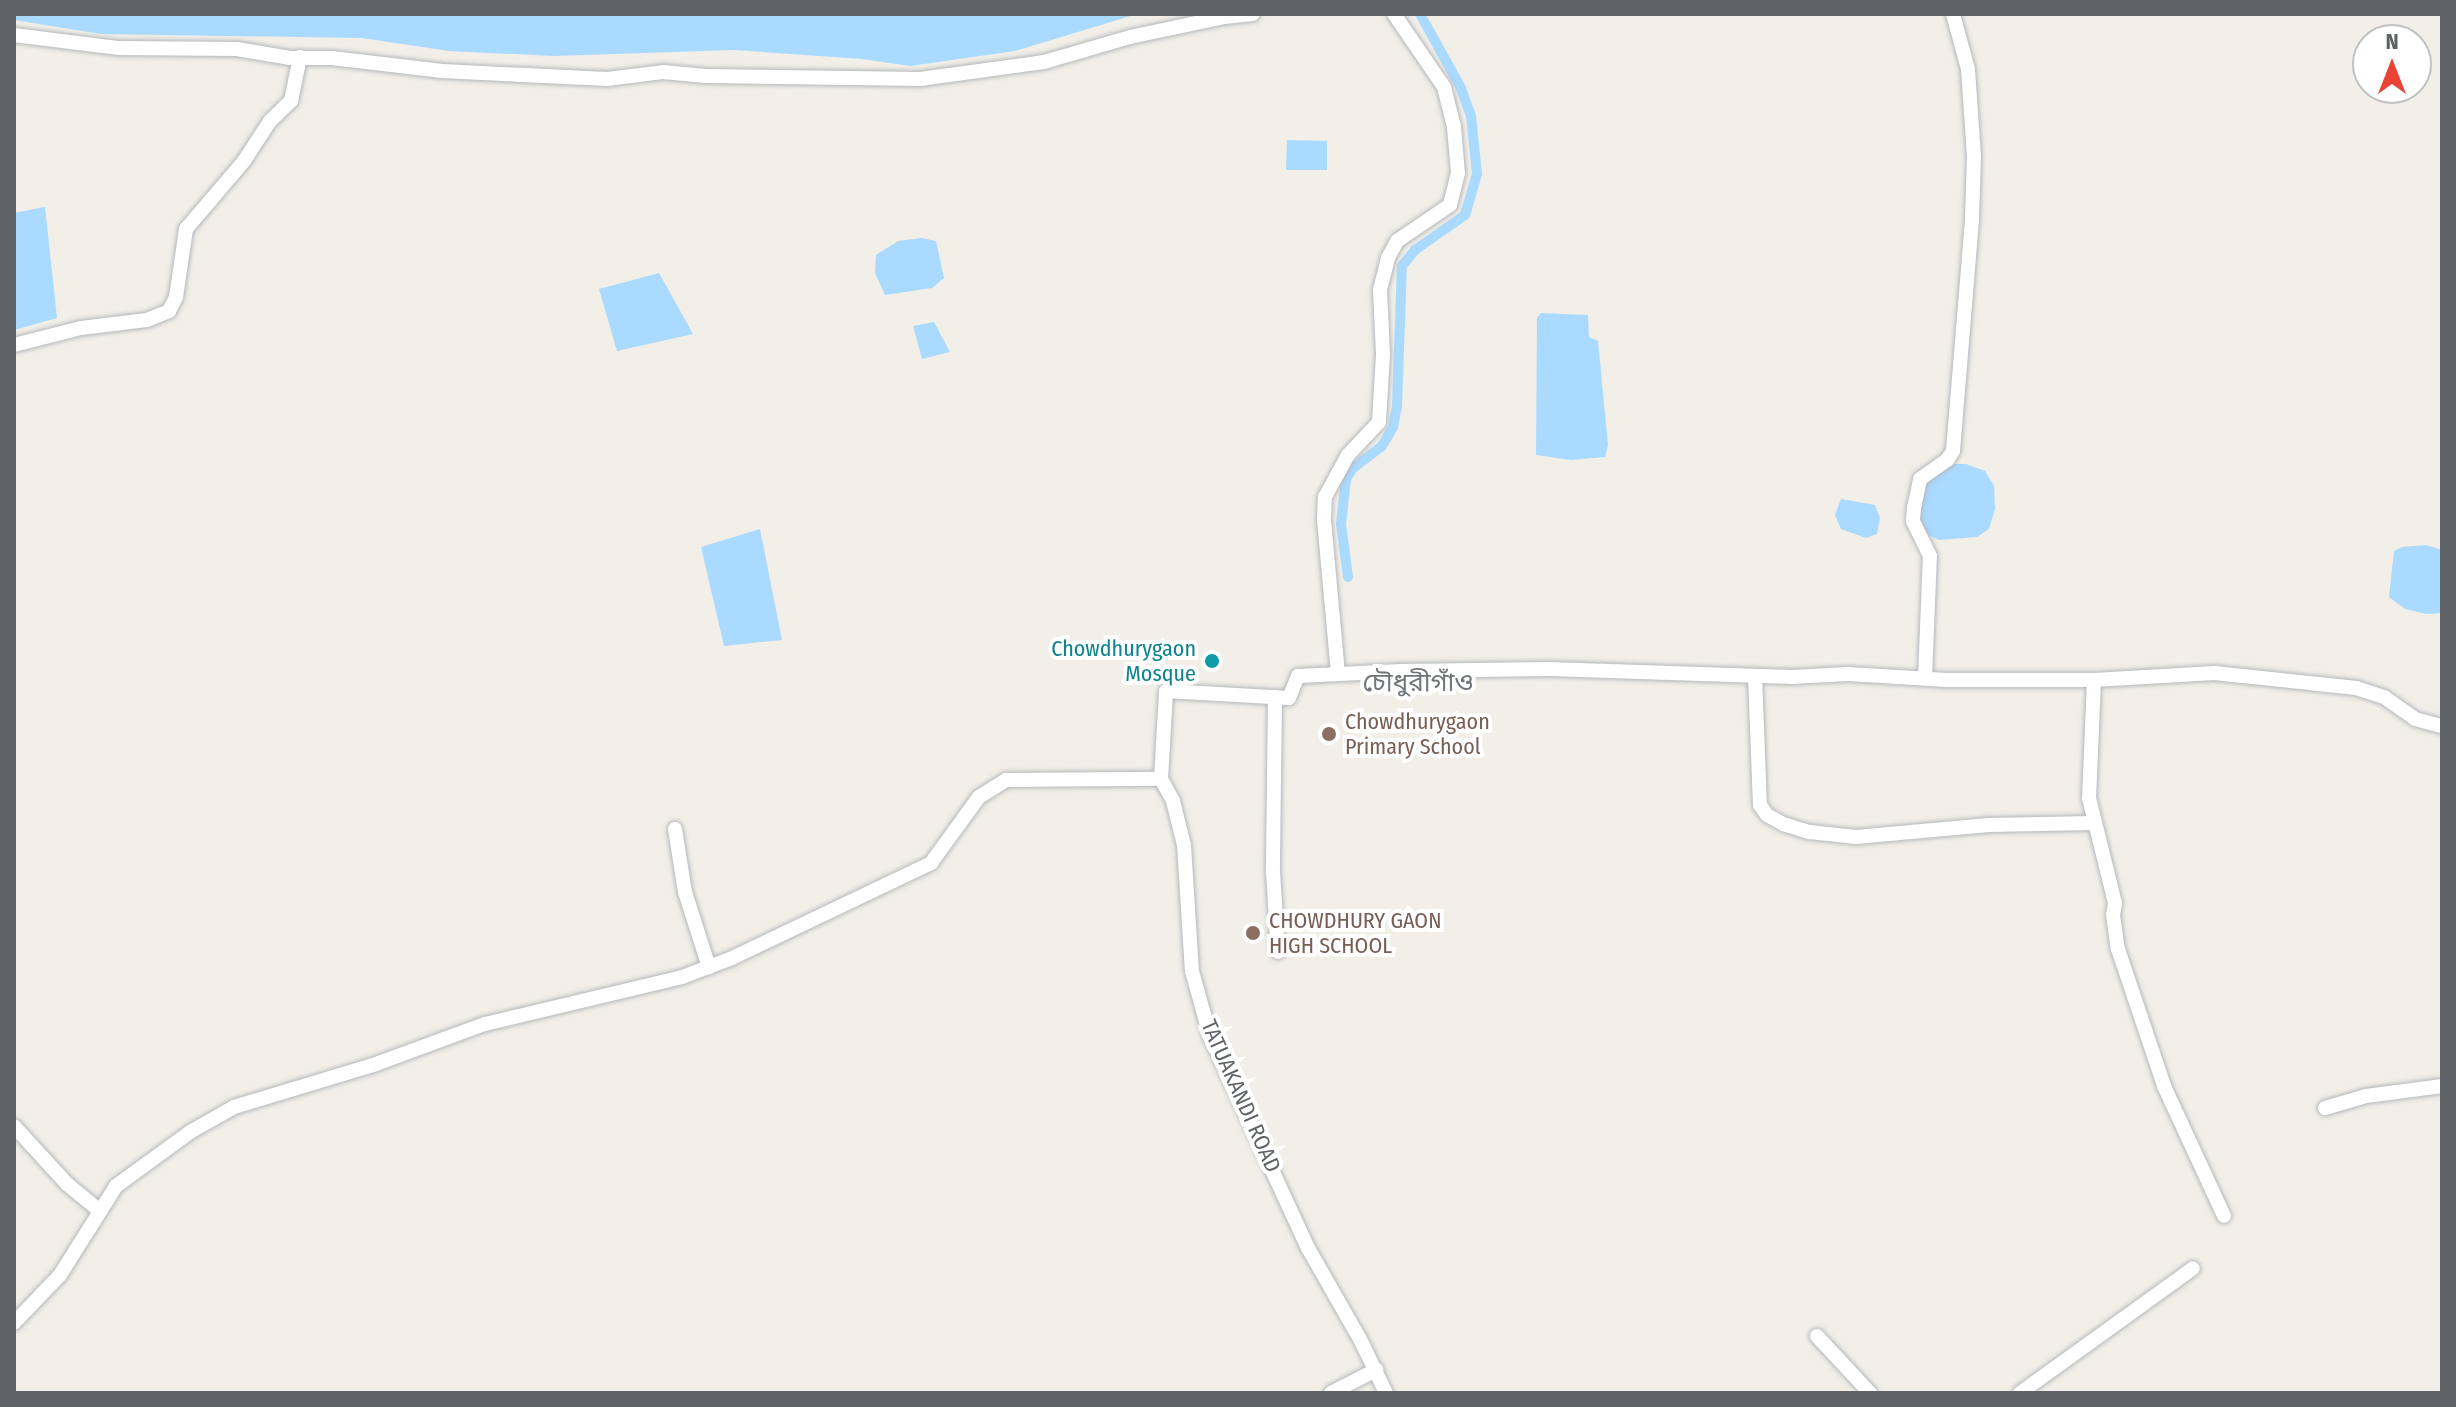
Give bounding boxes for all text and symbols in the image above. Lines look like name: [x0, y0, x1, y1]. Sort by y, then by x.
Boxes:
north arrow: [2352, 24, 2432, 104]
text: N: [2385, 28, 2399, 55]
place label: Chowdhurygaon Mosque: [1051, 635, 1196, 686]
marker: Chowdhurygaon Mosque: [1203, 652, 1221, 670]
district label: চৌধুরীগাঁও: [1362, 667, 1474, 699]
place label: Chowdhurygaon Primary School: [1345, 708, 1490, 760]
marker: Chowdhurygaon Primary School: [1320, 725, 1338, 743]
place label: CHOWDHURY GAON HIGH SCHOOL: [1269, 907, 1442, 958]
marker: CHOWDHURY GAON HIGH SCHOOL: [1244, 924, 1262, 942]
street label: TATUAKANDI ROAD: [1196, 1016, 1286, 1176]

